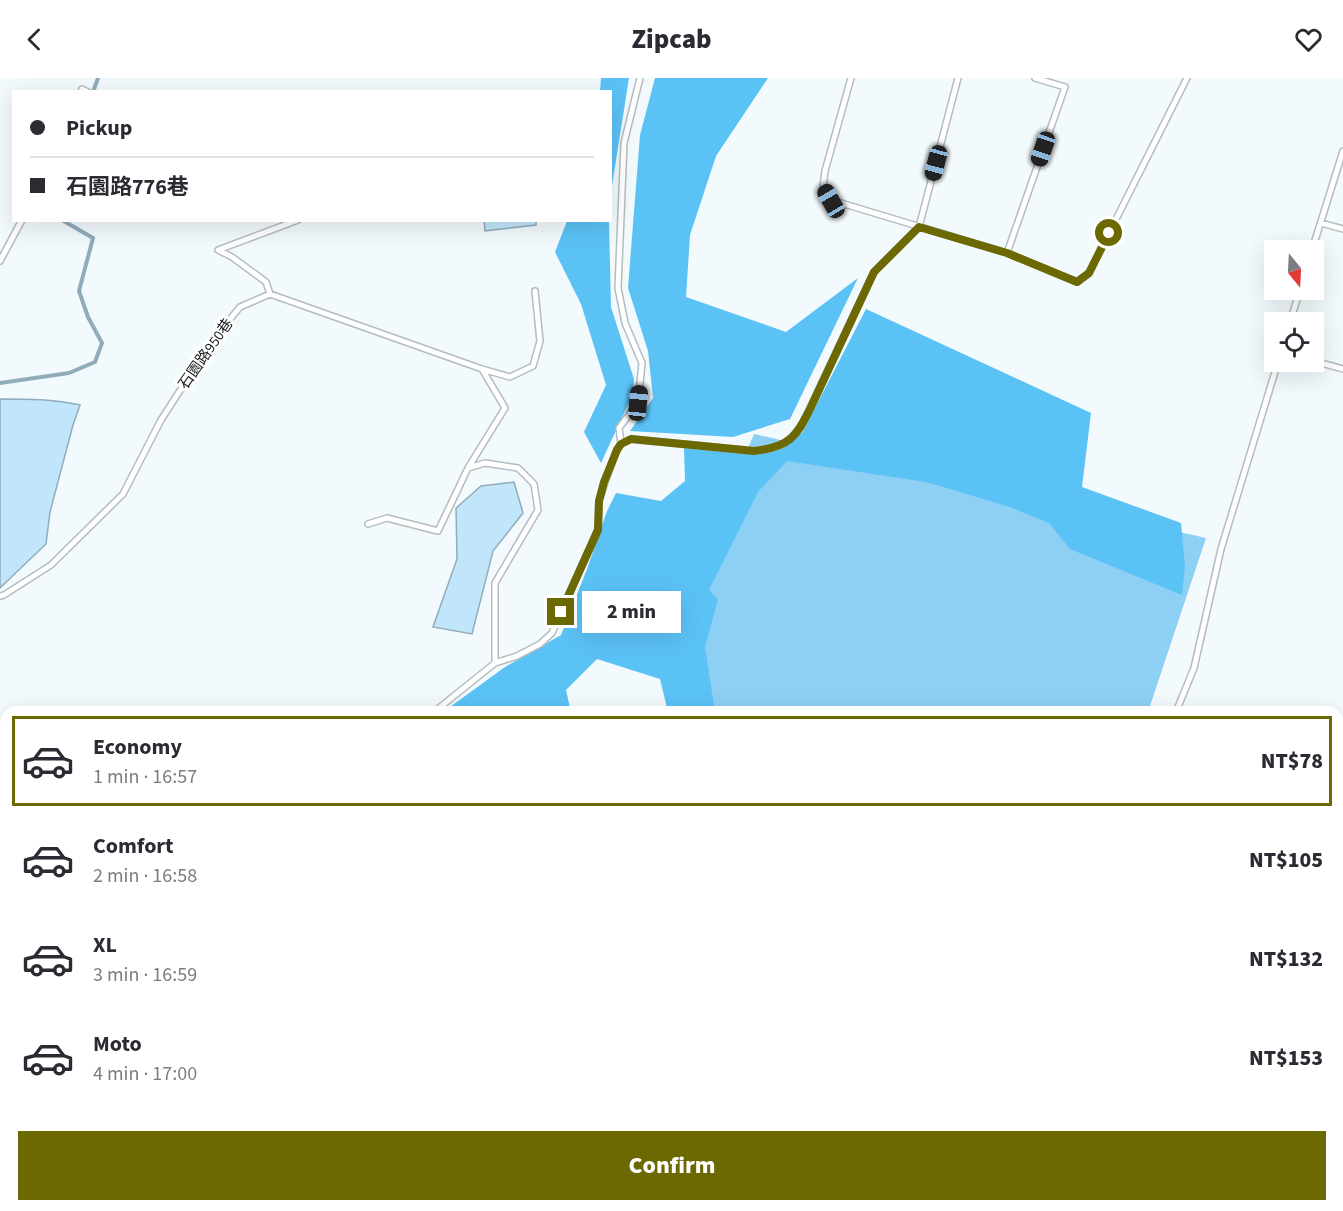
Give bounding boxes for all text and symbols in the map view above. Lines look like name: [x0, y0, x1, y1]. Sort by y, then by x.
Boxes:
text: Zipcab: [631, 20, 712, 59]
icon: back: [18, 23, 51, 56]
icon: heart: [1292, 23, 1325, 56]
text: Pickup: [66, 112, 132, 144]
car: [1029, 129, 1057, 169]
car: [923, 143, 949, 183]
text: 石園路776巷: [66, 171, 189, 203]
car: [814, 181, 848, 221]
route start: [1095, 219, 1122, 246]
north arrow: [1264, 240, 1324, 300]
map controls: [1264, 240, 1324, 372]
button: locate: [1264, 312, 1324, 372]
street label: 石園路950巷: [174, 314, 238, 394]
car: [627, 384, 649, 422]
callout: 2 min: [582, 591, 681, 633]
route end: [547, 598, 574, 625]
text: 2 min: [607, 598, 656, 626]
text: Economy: [93, 731, 182, 763]
icon: car: [21, 734, 75, 788]
text: NT$78: [1261, 745, 1323, 777]
text: 1 min · 16:57: [93, 763, 197, 791]
text: Comfort: [93, 830, 174, 862]
icon: car: [21, 833, 75, 887]
text: NT$105: [1249, 844, 1323, 876]
text: 2 min · 16:58: [93, 862, 197, 890]
text: XL: [93, 929, 117, 961]
icon: car: [21, 932, 75, 986]
text: NT$132: [1249, 943, 1323, 975]
text: 3 min · 16:59: [93, 961, 197, 989]
text: Moto: [93, 1028, 142, 1060]
icon: car: [21, 1031, 75, 1085]
text: NT$153: [1249, 1042, 1323, 1074]
text: 4 min · 17:00: [93, 1060, 197, 1088]
button: Confirm: [18, 1131, 1326, 1200]

